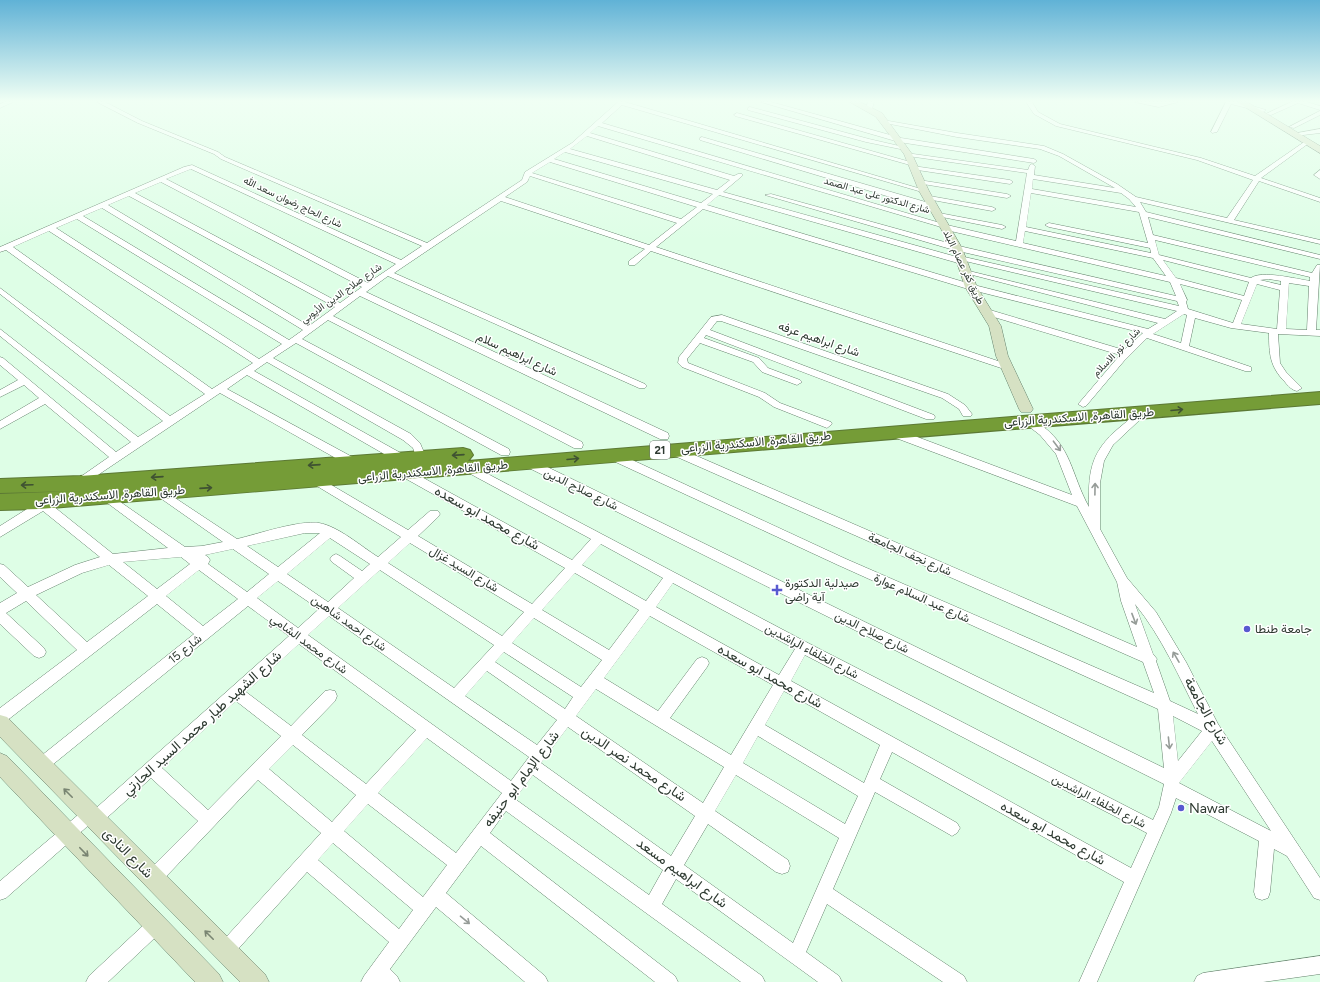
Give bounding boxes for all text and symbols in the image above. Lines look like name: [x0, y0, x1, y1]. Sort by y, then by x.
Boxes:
street label: شارع الحاج رضوان سعد الله: [242, 173, 345, 231]
street label: شارع الدكتور على عبد الصمد: [822, 174, 932, 216]
street label: طريق كفر عصام البلد: [940, 228, 988, 307]
street label: شارع صلاح الدين الأيوبي: [298, 260, 385, 328]
street label: شارع ابراهيم عرفه: [776, 319, 861, 361]
street label: شارع نور الاسلام: [1089, 325, 1143, 379]
street label: شارع ابراهيم سلام: [474, 329, 559, 381]
street label: طريق القاهرة, الاسكندرية الزراعى: [1003, 405, 1155, 430]
one-way arrow: [1170, 406, 1183, 413]
street label: طريق القاهرة, الاسكندرية الزراعى: [680, 428, 832, 457]
one-way arrow: [1052, 440, 1061, 451]
road number: 21: [650, 441, 670, 459]
one-way arrow: [452, 452, 465, 459]
one-way arrow: [566, 455, 579, 462]
street label: طريق القاهرة, الاسكندرية الزراعى: [357, 457, 509, 486]
one-way arrow: [308, 462, 321, 469]
street label: شارع صلاح الدين: [541, 465, 620, 515]
one-way arrow: [151, 474, 164, 481]
one-way arrow: [21, 481, 34, 489]
street label: شارع محمد ابو سعده: [430, 482, 543, 556]
street label: طريق القاهرة, الاسكندرية الزراعى: [34, 483, 186, 508]
one-way arrow: [1091, 483, 1098, 496]
one-way arrow: [200, 485, 213, 492]
street label: شارع نجف الجامعة: [865, 529, 954, 580]
street label: شارع السيد غزال: [426, 543, 501, 597]
street label: شارع عبد السلام عوارة: [871, 571, 972, 627]
place label: صيدلية الدكتورة آية راضى: [785, 576, 859, 605]
marker: صيدلية الدكتورة آية راضى: [772, 585, 782, 595]
street label: شارع احمد شاهين: [308, 592, 389, 656]
street label: شارع صلاح الدين: [832, 608, 911, 658]
street label: شارع محمد الشامي: [266, 611, 350, 679]
one-way arrow: [1131, 612, 1138, 624]
street label: شارع الخلفاء الراشدين: [762, 620, 861, 683]
place label: جامعة طنطا: [1255, 622, 1312, 636]
marker: جامعة طنطا: [1242, 624, 1252, 634]
street label: شارع 15: [165, 631, 206, 668]
street label: شارع محمد ابو سعده: [713, 640, 826, 714]
street label: شارع الشهيد طيار محمد السيد الحارتي: [119, 647, 287, 801]
one-way arrow: [1171, 651, 1179, 663]
street label: شارع الجامعة: [1179, 674, 1232, 749]
street label: شارع محمد نصر الدين: [578, 723, 689, 807]
street label: شارع الإمام ابو حنيفه: [479, 727, 564, 832]
one-way arrow: [1165, 736, 1173, 749]
street label: شارع الخلفاء الراشدين: [1049, 771, 1148, 833]
one-way arrow: [63, 788, 73, 798]
street label: شارع محمد ابو سعده: [996, 797, 1109, 871]
place label: Nawar: [1189, 800, 1230, 817]
marker: Nawar: [1176, 803, 1186, 813]
street label: شارع النادى: [98, 824, 157, 883]
street label: شارع ابراهيم مسعد: [632, 834, 731, 913]
one-way arrow: [79, 847, 89, 857]
one-way arrow: [460, 915, 470, 924]
one-way arrow: [204, 930, 214, 940]

